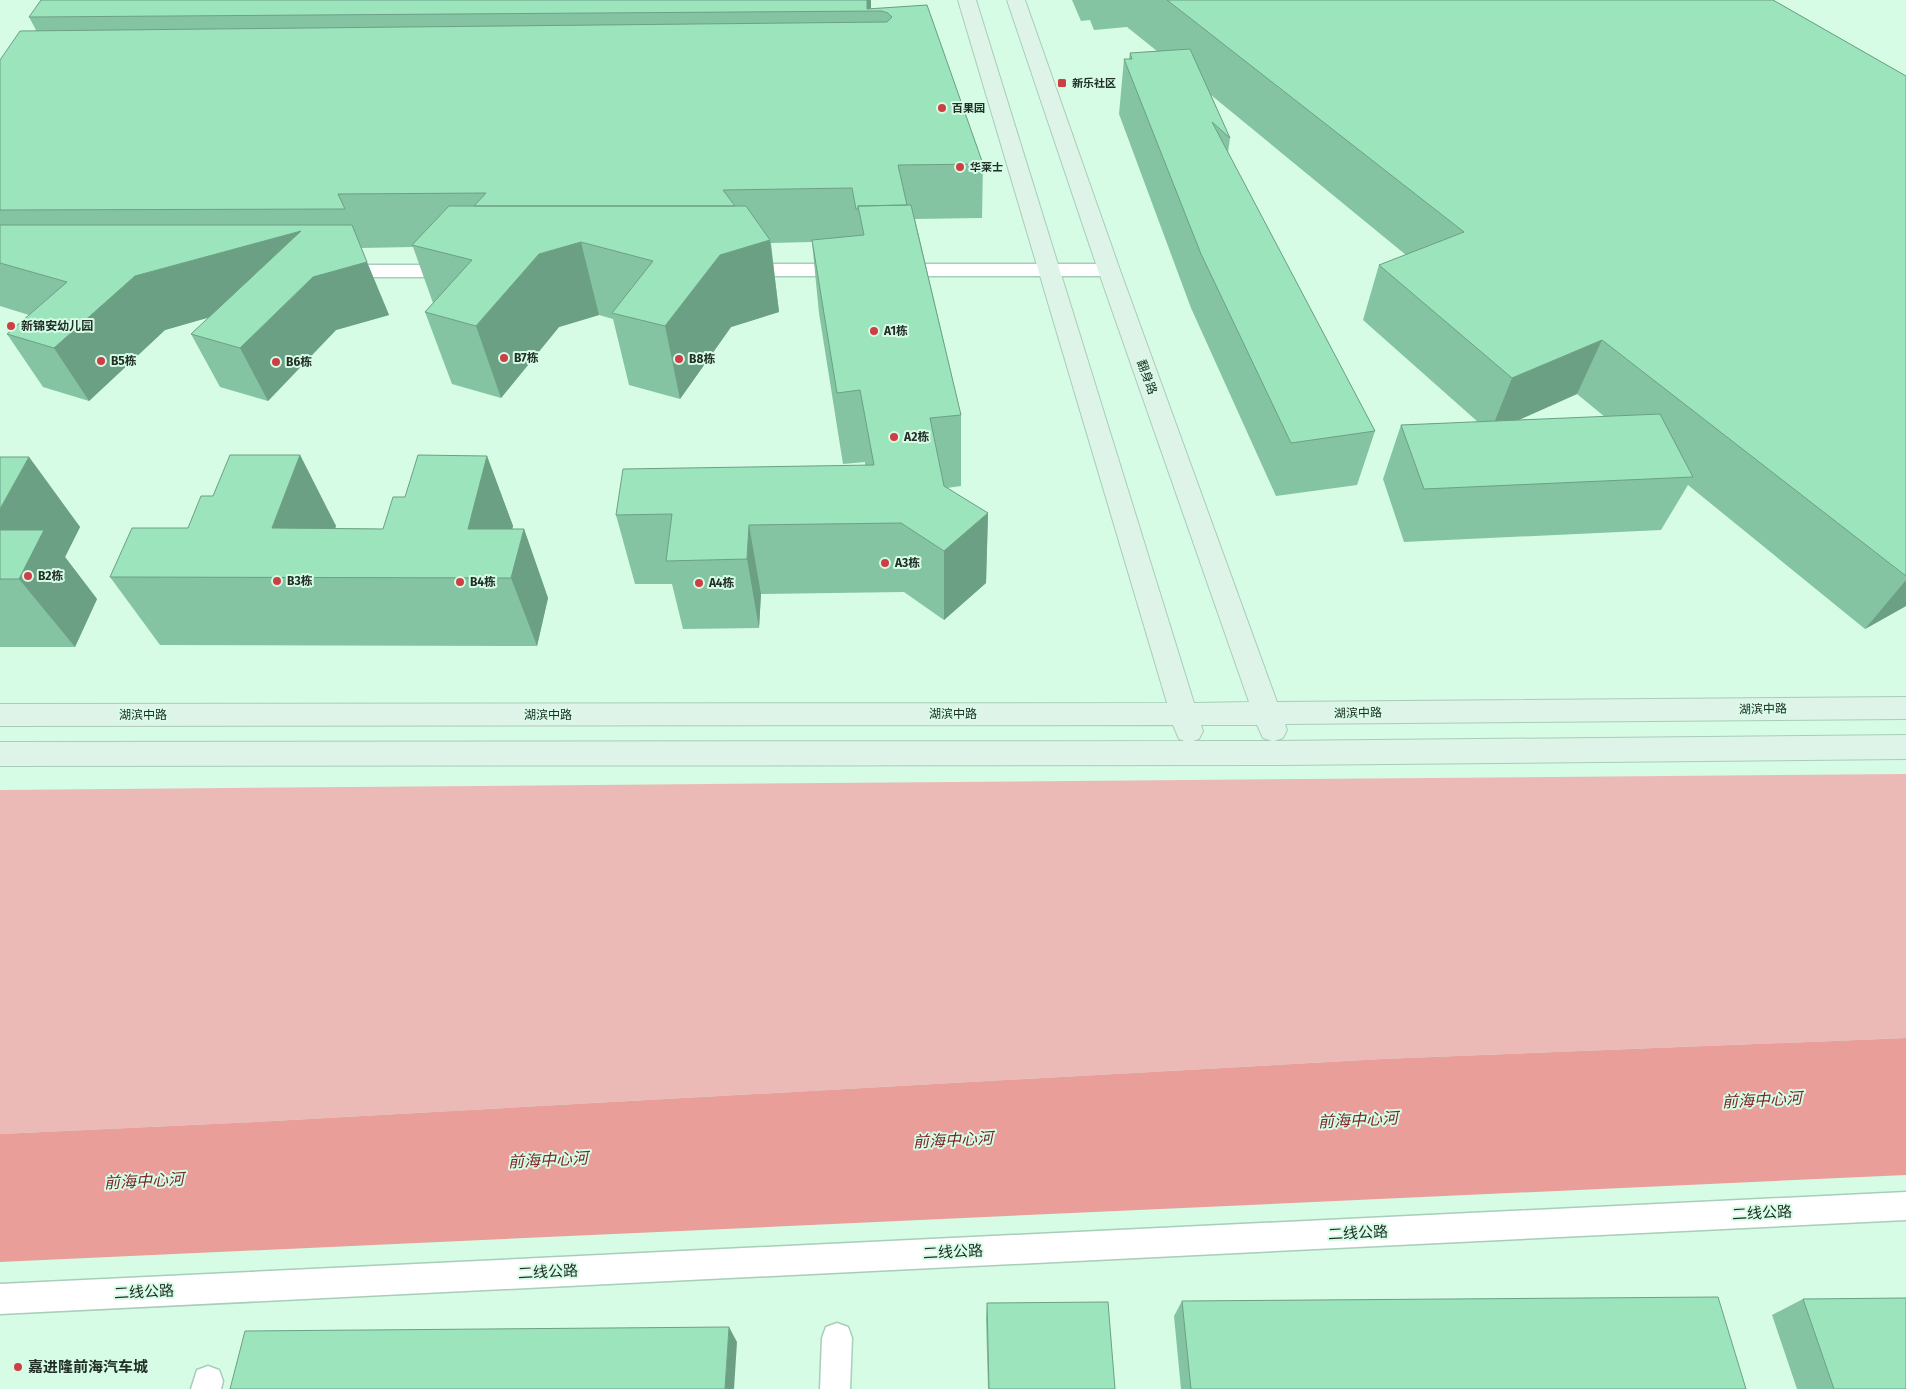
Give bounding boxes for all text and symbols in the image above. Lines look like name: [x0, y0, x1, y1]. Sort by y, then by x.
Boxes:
marker: 新乐社区: [1056, 77, 1068, 89]
place label: 新乐社区: [1072, 77, 1116, 90]
marker: 百果园: [936, 102, 948, 114]
place label: 百果园: [952, 102, 985, 115]
marker: 华莱士: [954, 161, 966, 173]
place label: 华莱士: [970, 161, 1003, 174]
place label: 新锦安幼儿园: [21, 319, 93, 333]
marker: 新锦安幼儿园: [5, 320, 17, 332]
place label: A1栋: [883, 324, 908, 338]
marker: A1栋: [868, 325, 880, 337]
place label: B7栋: [514, 351, 539, 365]
marker: B7栋: [498, 352, 510, 364]
place label: B8栋: [689, 352, 715, 366]
marker: B8栋: [673, 353, 685, 365]
place label: B5栋: [111, 354, 137, 368]
marker: B5栋: [95, 355, 107, 367]
place label: B6栋: [286, 355, 312, 369]
marker: B6栋: [270, 356, 282, 368]
street label: 翻身路: [1134, 358, 1160, 396]
place label: A2栋: [903, 430, 929, 444]
marker: A2栋: [888, 431, 900, 443]
place label: A3栋: [894, 556, 920, 570]
marker: A3栋: [879, 557, 891, 569]
place label: B2栋: [38, 569, 63, 583]
marker: B2栋: [22, 570, 34, 582]
place label: B3栋: [287, 574, 313, 588]
marker: B3栋: [271, 575, 283, 587]
place label: B4栋: [470, 575, 496, 589]
marker: B4栋: [454, 576, 466, 588]
place label: A4栋: [708, 576, 735, 590]
marker: A4栋: [693, 577, 705, 589]
street label: 湖滨中路: [1739, 702, 1787, 716]
street label: 湖滨中路: [1334, 706, 1382, 720]
street label: 湖滨中路: [929, 707, 977, 721]
street label: 湖滨中路: [119, 708, 167, 722]
street label: 湖滨中路: [524, 708, 572, 722]
water label: 前海中心河: [1722, 1088, 1805, 1112]
water label: 前海中心河: [1318, 1108, 1401, 1132]
water label: 前海中心河: [913, 1128, 996, 1152]
water label: 前海中心河: [508, 1148, 591, 1172]
water label: 前海中心河: [104, 1169, 187, 1193]
street label: 二线公路: [1732, 1202, 1792, 1224]
street label: 二线公路: [1328, 1222, 1388, 1244]
street label: 二线公路: [923, 1241, 983, 1263]
street label: 二线公路: [518, 1261, 578, 1283]
street label: 二线公路: [114, 1281, 174, 1303]
place label: 嘉进隆前海汽车城: [28, 1358, 148, 1376]
marker: 嘉进隆前海汽车城: [12, 1361, 24, 1373]

